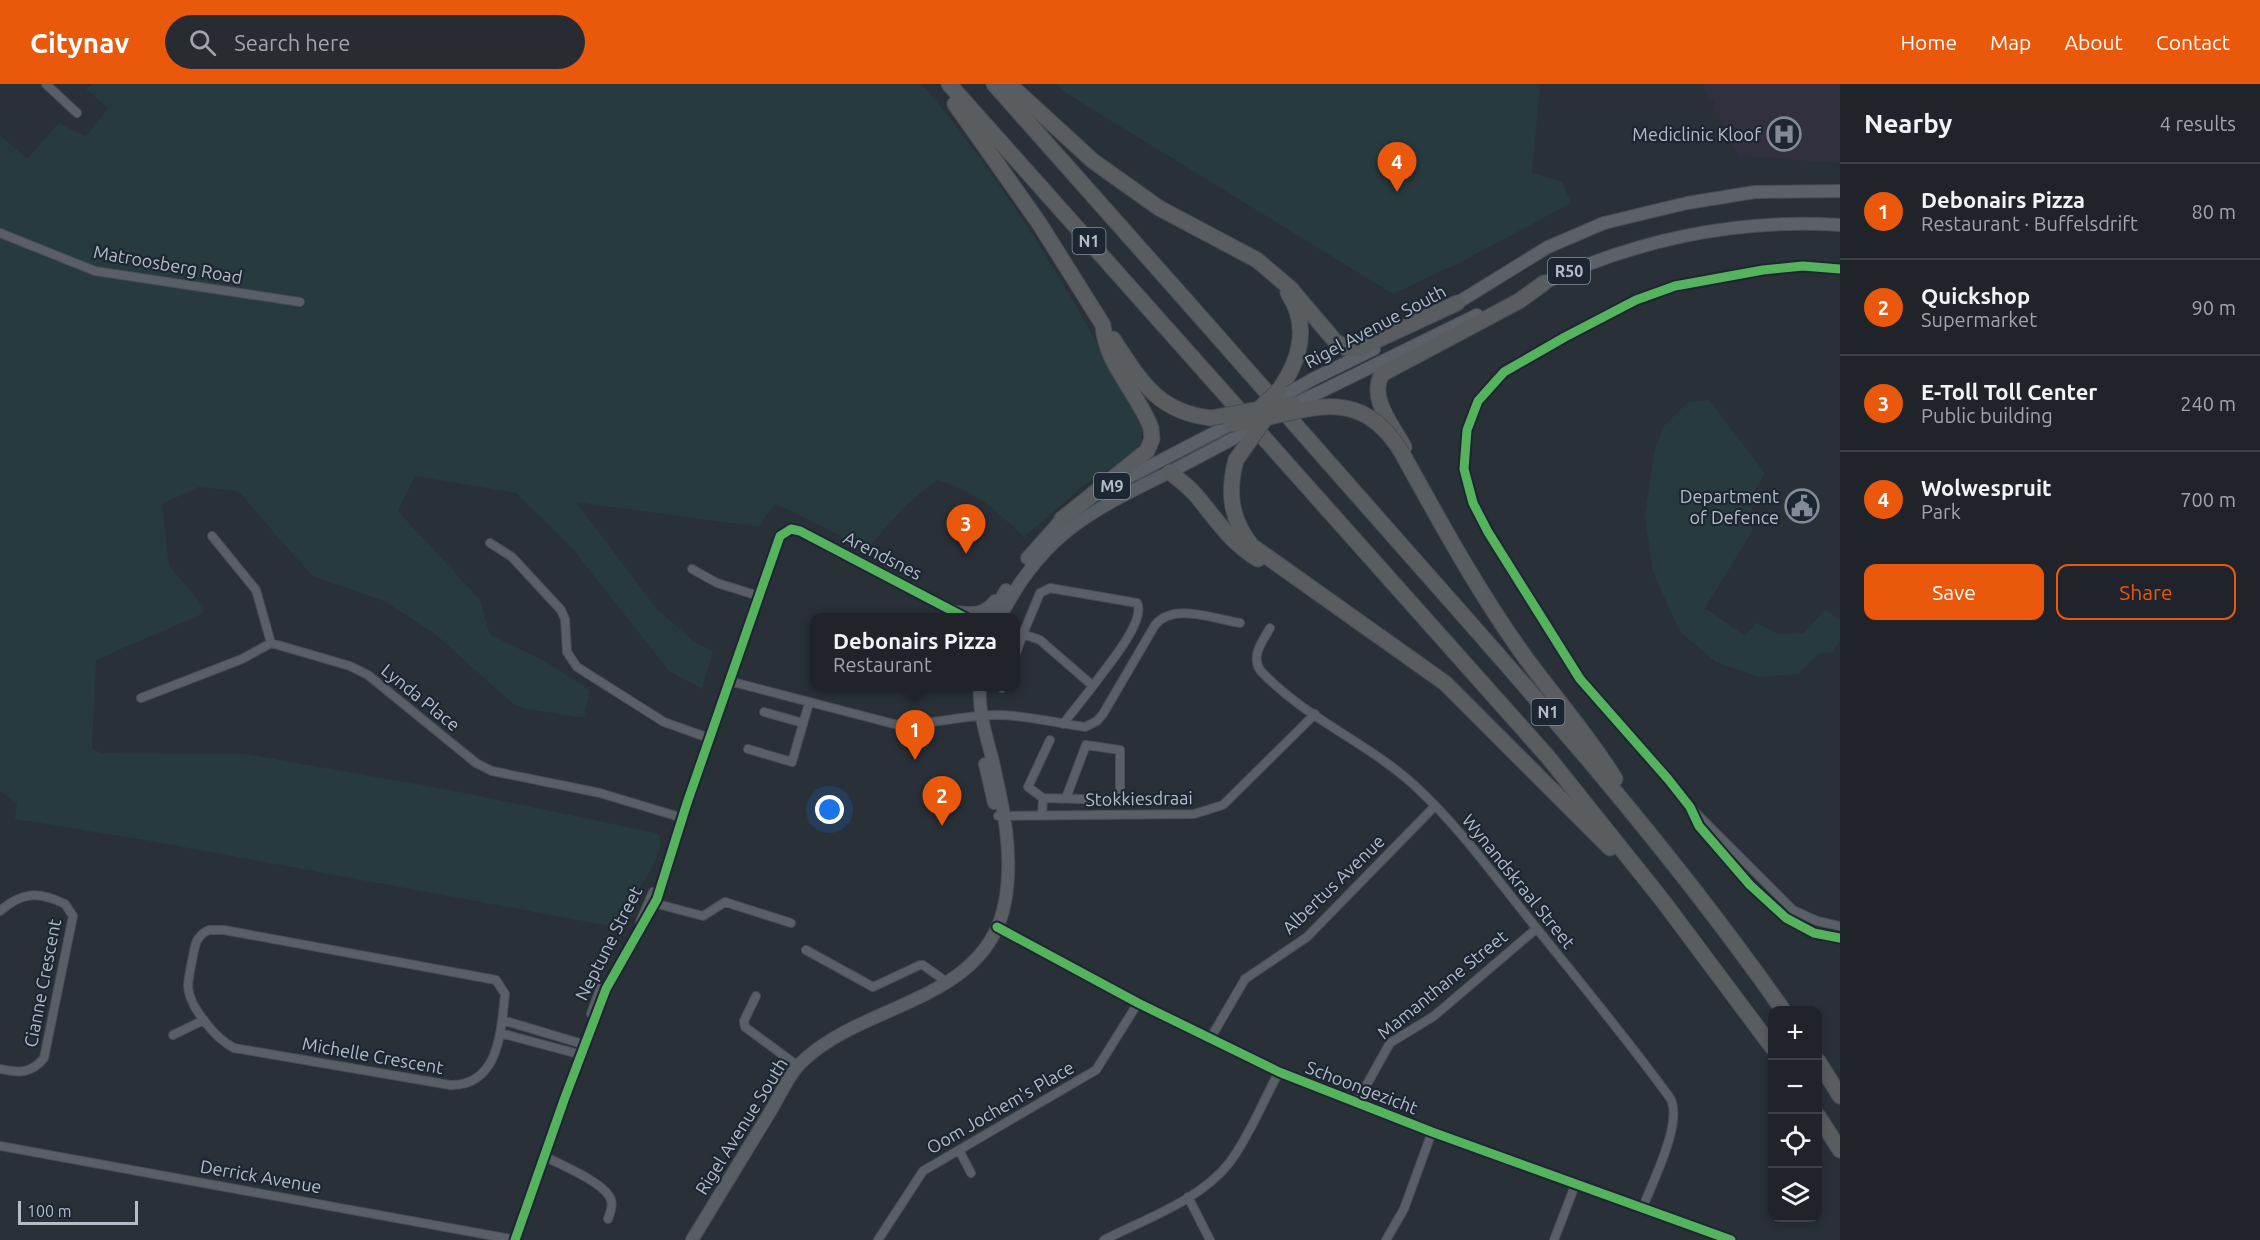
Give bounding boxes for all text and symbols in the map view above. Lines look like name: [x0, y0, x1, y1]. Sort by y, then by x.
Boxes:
search box: [165, 15, 585, 69]
icon: search: [186, 26, 219, 59]
text: Citynav: [30, 27, 129, 58]
text: Search here: [234, 30, 350, 55]
text: Home: [1900, 30, 1957, 54]
text: Map: [1990, 30, 2031, 54]
text: About: [2064, 30, 2123, 54]
text: Contact: [2156, 30, 2230, 54]
text: Nearby: [1864, 109, 1952, 138]
text: 4 results: [2160, 112, 2236, 135]
hospital icon: Mediclinic Kloof: [1766, 116, 1802, 152]
place label: Mediclinic Kloof: [1632, 124, 1761, 144]
pin: 4: [1378, 142, 1416, 192]
text: Debonairs Pizza: [1921, 187, 2085, 212]
text: 1: [1878, 200, 1889, 223]
text: 80 m: [2192, 200, 2236, 223]
text: Restaurant · Buffelsdrift: [1921, 212, 2138, 235]
road number: N1: [1072, 228, 1106, 254]
street label: Matroosberg Road: [92, 241, 244, 287]
road number: R50: [1548, 258, 1590, 284]
street label: Rigel Avenue South: [1301, 280, 1449, 372]
text: Quickshop: [1921, 283, 2030, 308]
text: 2: [1878, 296, 1889, 319]
text: 90 m: [2192, 296, 2236, 319]
text: Supermarket: [1921, 308, 2037, 331]
text: E-Toll Toll Center: [1921, 379, 2097, 404]
text: 3: [1878, 392, 1889, 415]
text: 240 m: [2180, 392, 2236, 415]
text: Public building: [1921, 404, 2053, 427]
road number: M9: [1094, 473, 1130, 499]
text: Wolwespruit: [1921, 475, 2052, 500]
place label: Department of Defence: [1680, 486, 1779, 527]
public building icon: Department of Defence: [1784, 488, 1820, 524]
text: 4: [1878, 488, 1889, 511]
text: 700 m: [2180, 488, 2236, 511]
text: Park: [1921, 500, 1961, 523]
pin: 3: [946, 504, 986, 554]
street label: Arendsnes: [841, 527, 926, 583]
button: Save: [1864, 564, 2044, 620]
button: Share: [2056, 564, 2236, 620]
popup: [810, 613, 1020, 691]
text: Debonairs Pizza: [833, 628, 997, 653]
text: Restaurant: [833, 653, 932, 676]
street label: Lynda Place: [378, 659, 464, 735]
road number: N1: [1532, 699, 1564, 725]
pin: 1: [896, 710, 934, 760]
pin: 2: [922, 776, 962, 826]
street label: Stokkiesdraai: [1085, 787, 1193, 809]
your location: [815, 795, 844, 824]
street label: Wynandskraal Street: [1459, 810, 1579, 952]
street label: Albertus Avenue: [1278, 830, 1388, 938]
street label: Neptune Street: [571, 883, 645, 1003]
street label: Cianne Crescent: [20, 917, 64, 1049]
street label: Mamanthane Street: [1373, 926, 1511, 1042]
map controls: [1768, 1006, 1822, 1222]
button: +: [1768, 1006, 1822, 1060]
street label: Michelle Crescent: [301, 1033, 445, 1077]
street label: Rigel Avenue South: [691, 1054, 791, 1198]
street label: Oom Jochem's Place: [923, 1057, 1077, 1157]
street label: Schoongezicht: [1303, 1057, 1421, 1117]
button: −: [1768, 1060, 1822, 1114]
button: locate: [1768, 1114, 1822, 1168]
street label: Derrick Avenue: [199, 1155, 323, 1197]
button: layers: [1768, 1168, 1822, 1222]
scale bar: [18, 1198, 138, 1226]
text: 100 m: [27, 1202, 72, 1220]

